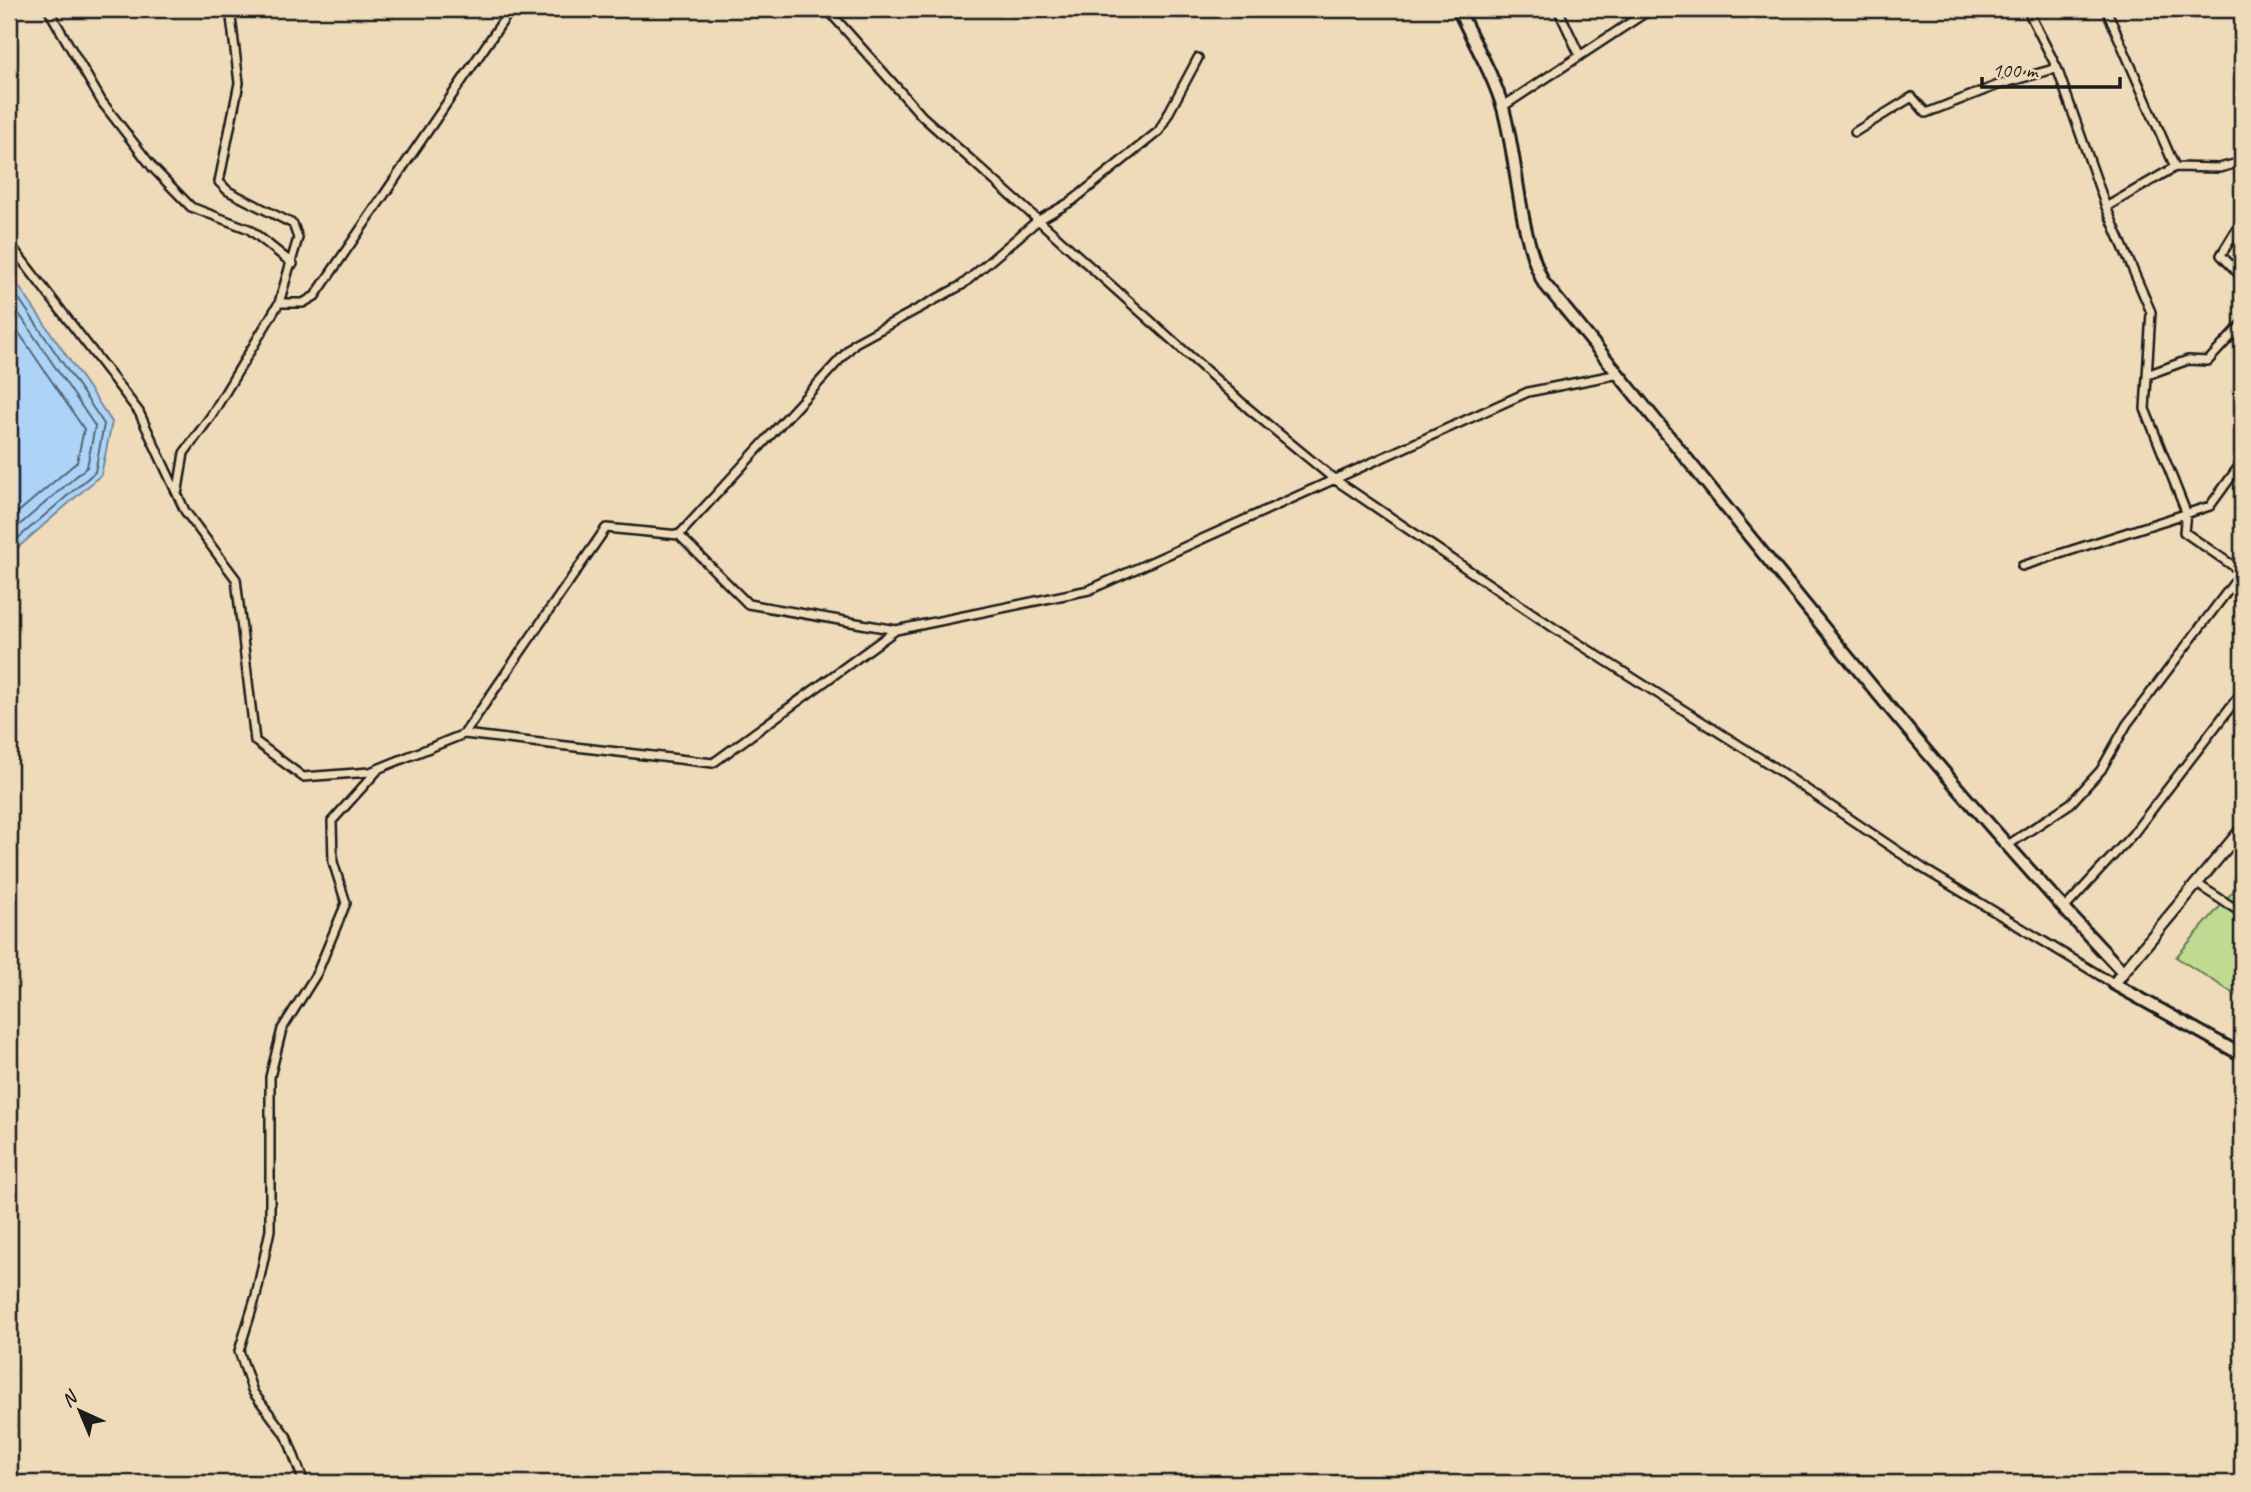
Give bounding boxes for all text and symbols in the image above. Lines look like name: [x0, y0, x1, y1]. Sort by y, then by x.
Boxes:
scale bar: [1982, 46, 2120, 90]
text: 100 m: [1992, 57, 2039, 83]
north arrow: [46, 1376, 116, 1446]
text: N: [56, 1385, 84, 1412]

